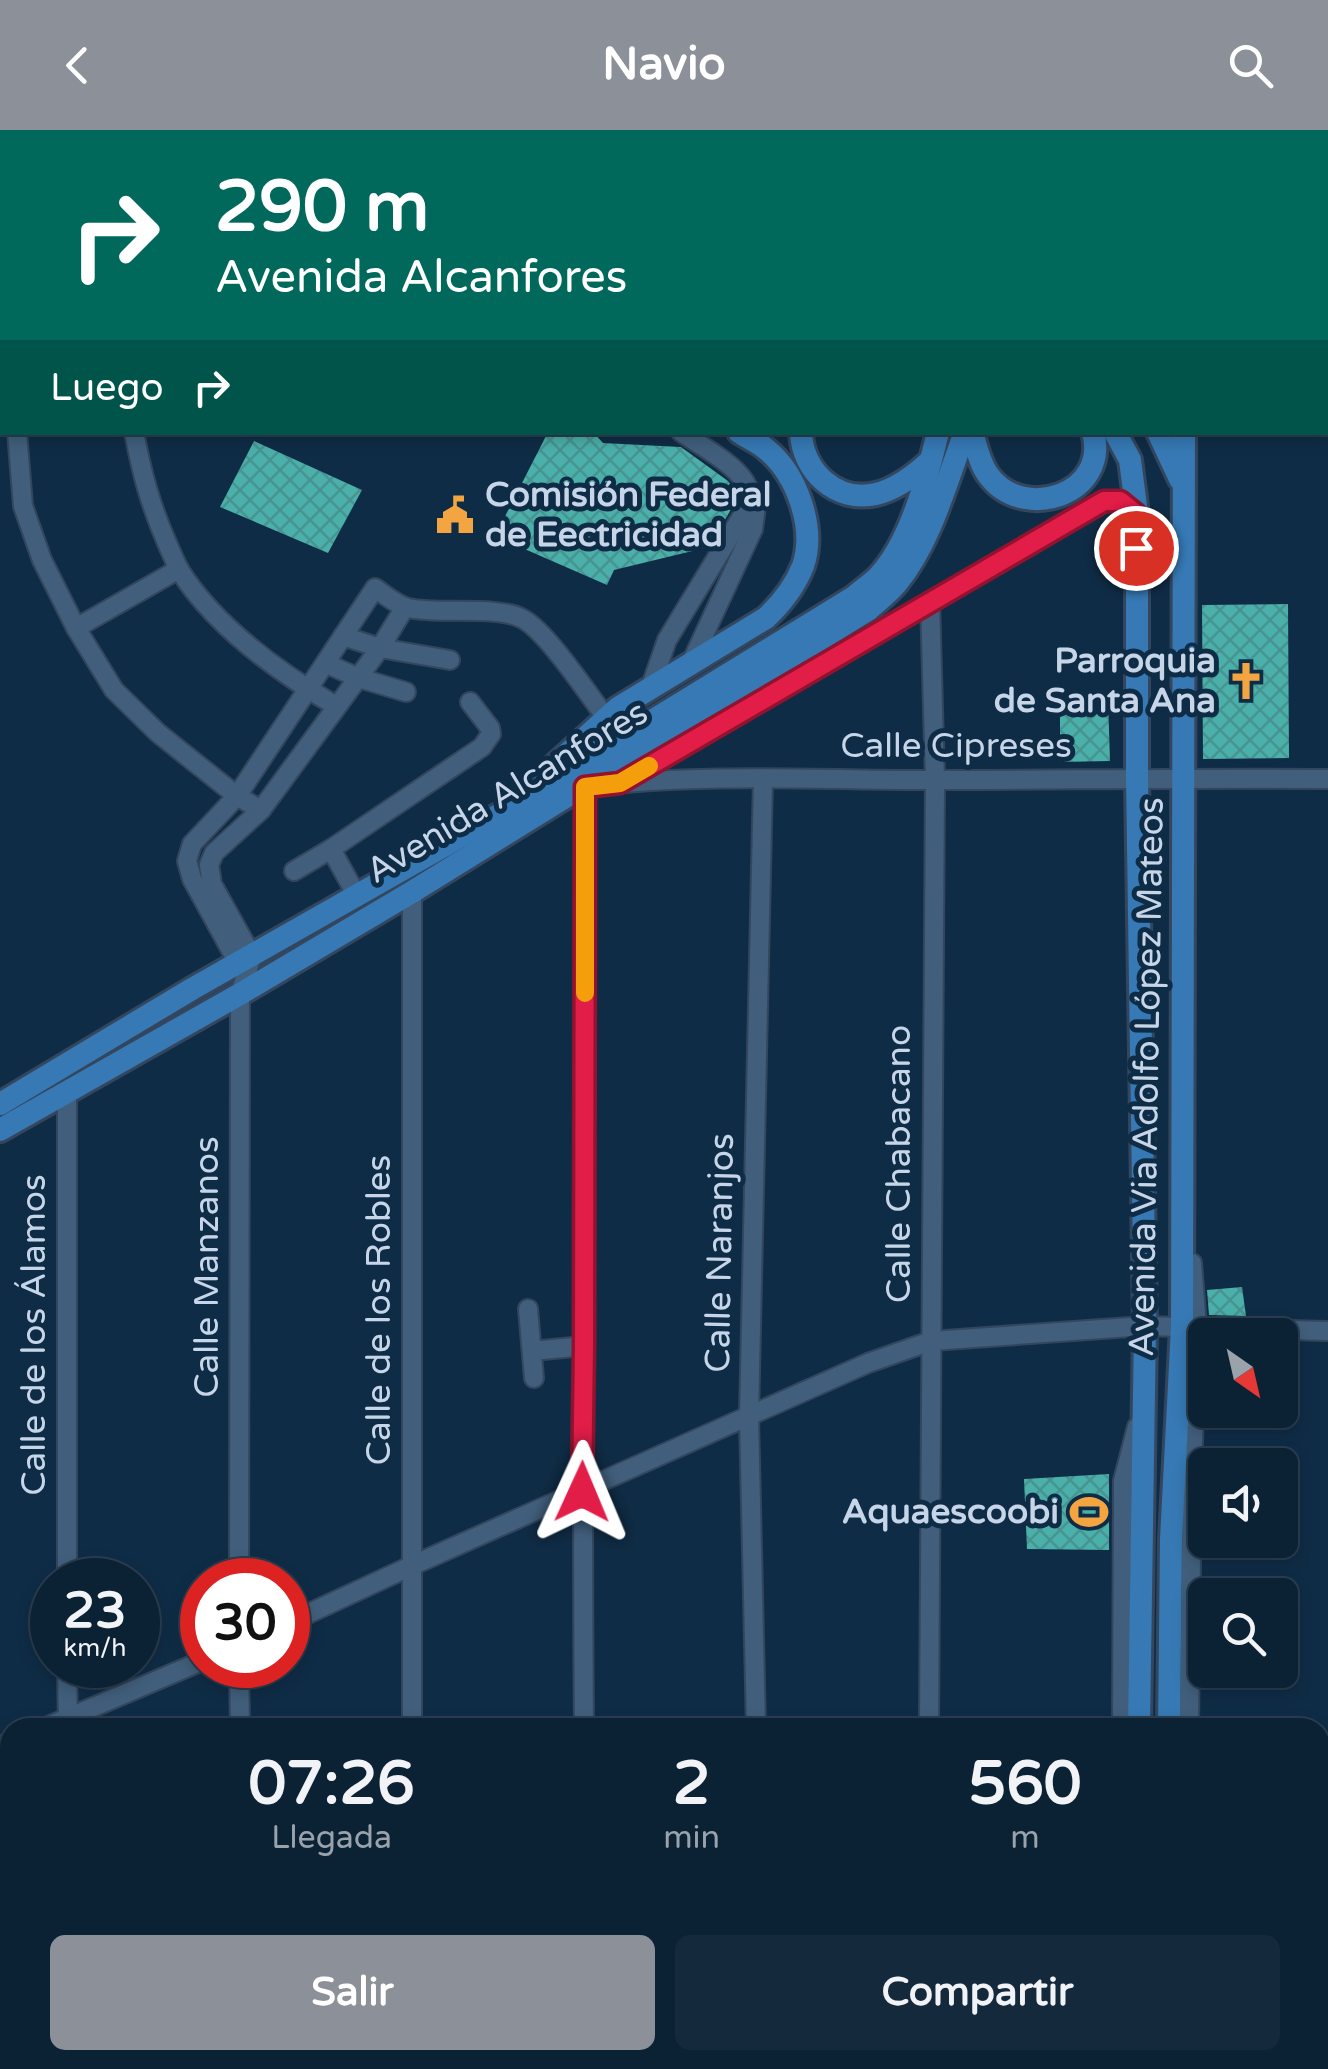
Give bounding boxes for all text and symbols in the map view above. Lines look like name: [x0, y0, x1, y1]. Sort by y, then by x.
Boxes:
icon: back: [50, 38, 105, 93]
text: Navio: [602, 38, 726, 92]
icon: search: [1223, 38, 1278, 93]
text: 290 m: [215, 166, 429, 250]
icon: right: [50, 170, 180, 300]
text: Avenida Alcanfores: [215, 251, 627, 305]
icon: right: [184, 360, 239, 415]
text: Luego: [50, 365, 164, 411]
place label: Comisión Federal de Eectricidad: [485, 474, 771, 556]
public building icon: Comisión Federal de Eectricidad: [434, 494, 476, 536]
pin: [1094, 506, 1179, 591]
icon: arrive: [1109, 521, 1164, 576]
place label: Parroquia de Santa Ana: [994, 640, 1216, 722]
church icon: Parroquia de Santa Ana: [1225, 660, 1267, 702]
street label: Avenida Alcanfores: [359, 691, 655, 893]
street label: Calle Cipreses: [840, 725, 1072, 767]
street label: Avenida Via Adolfo López Mateos: [1121, 797, 1173, 1357]
street label: Calle Chabacano: [878, 1025, 920, 1303]
street label: Calle Naranjos: [697, 1133, 743, 1373]
street label: Calle Manzanos: [186, 1136, 228, 1398]
street label: Calle de los Robles: [358, 1155, 400, 1465]
street label: Calle de los Álamos: [13, 1174, 55, 1496]
north arrow: [1188, 1318, 1298, 1428]
map controls: [1188, 1318, 1298, 1688]
position arrow: [530, 1440, 634, 1544]
button: sound: [1188, 1448, 1298, 1558]
place label: Aquaescoobi: [842, 1491, 1059, 1533]
sports icon: Aquaescoobi: [1068, 1491, 1110, 1533]
speed limit sign: 30: [180, 1558, 310, 1688]
button: search: [1188, 1578, 1298, 1688]
text: 23: [64, 1581, 126, 1641]
text: km/h: [64, 1633, 126, 1663]
text: 07:26: [248, 1748, 415, 1820]
text: 2: [673, 1748, 710, 1820]
text: 560: [968, 1748, 1082, 1820]
text: Llegada: [271, 1819, 392, 1857]
text: min: [663, 1819, 720, 1857]
text: m: [1010, 1819, 1040, 1857]
button: Salir: [50, 1935, 655, 2050]
button: Compartir: [675, 1935, 1280, 2050]

